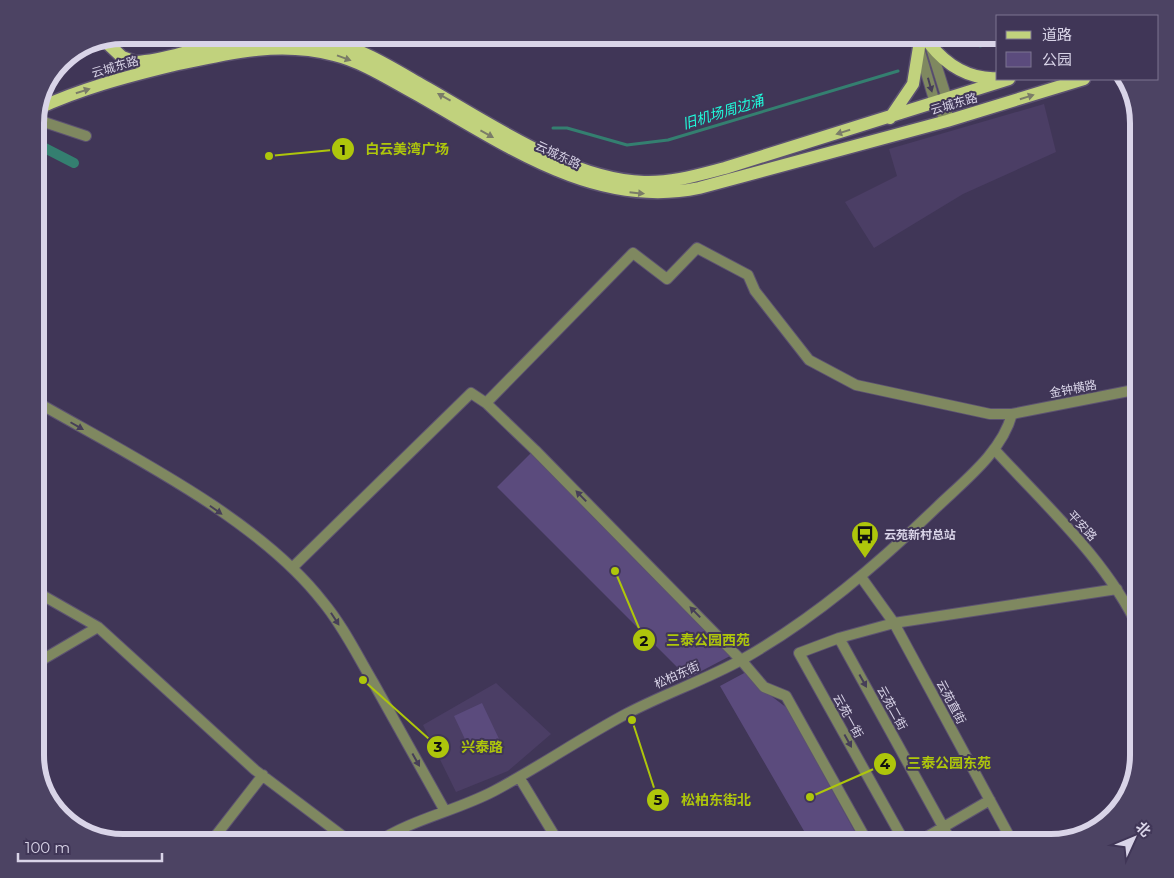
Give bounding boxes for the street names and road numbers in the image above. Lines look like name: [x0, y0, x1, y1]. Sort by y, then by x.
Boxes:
street label: 云城东路: [90, 53, 140, 80]
street label: 云城东路: [929, 90, 979, 117]
street label: 云城东路: [533, 138, 583, 171]
street label: 金钟横路: [1048, 377, 1098, 400]
street label: 平安路: [1065, 507, 1100, 544]
street label: 松柏东街: [652, 658, 702, 691]
street label: 云苑直街: [934, 677, 969, 726]
street label: 云苑二街: [874, 683, 911, 732]
street label: 云苑一街: [830, 691, 867, 740]

